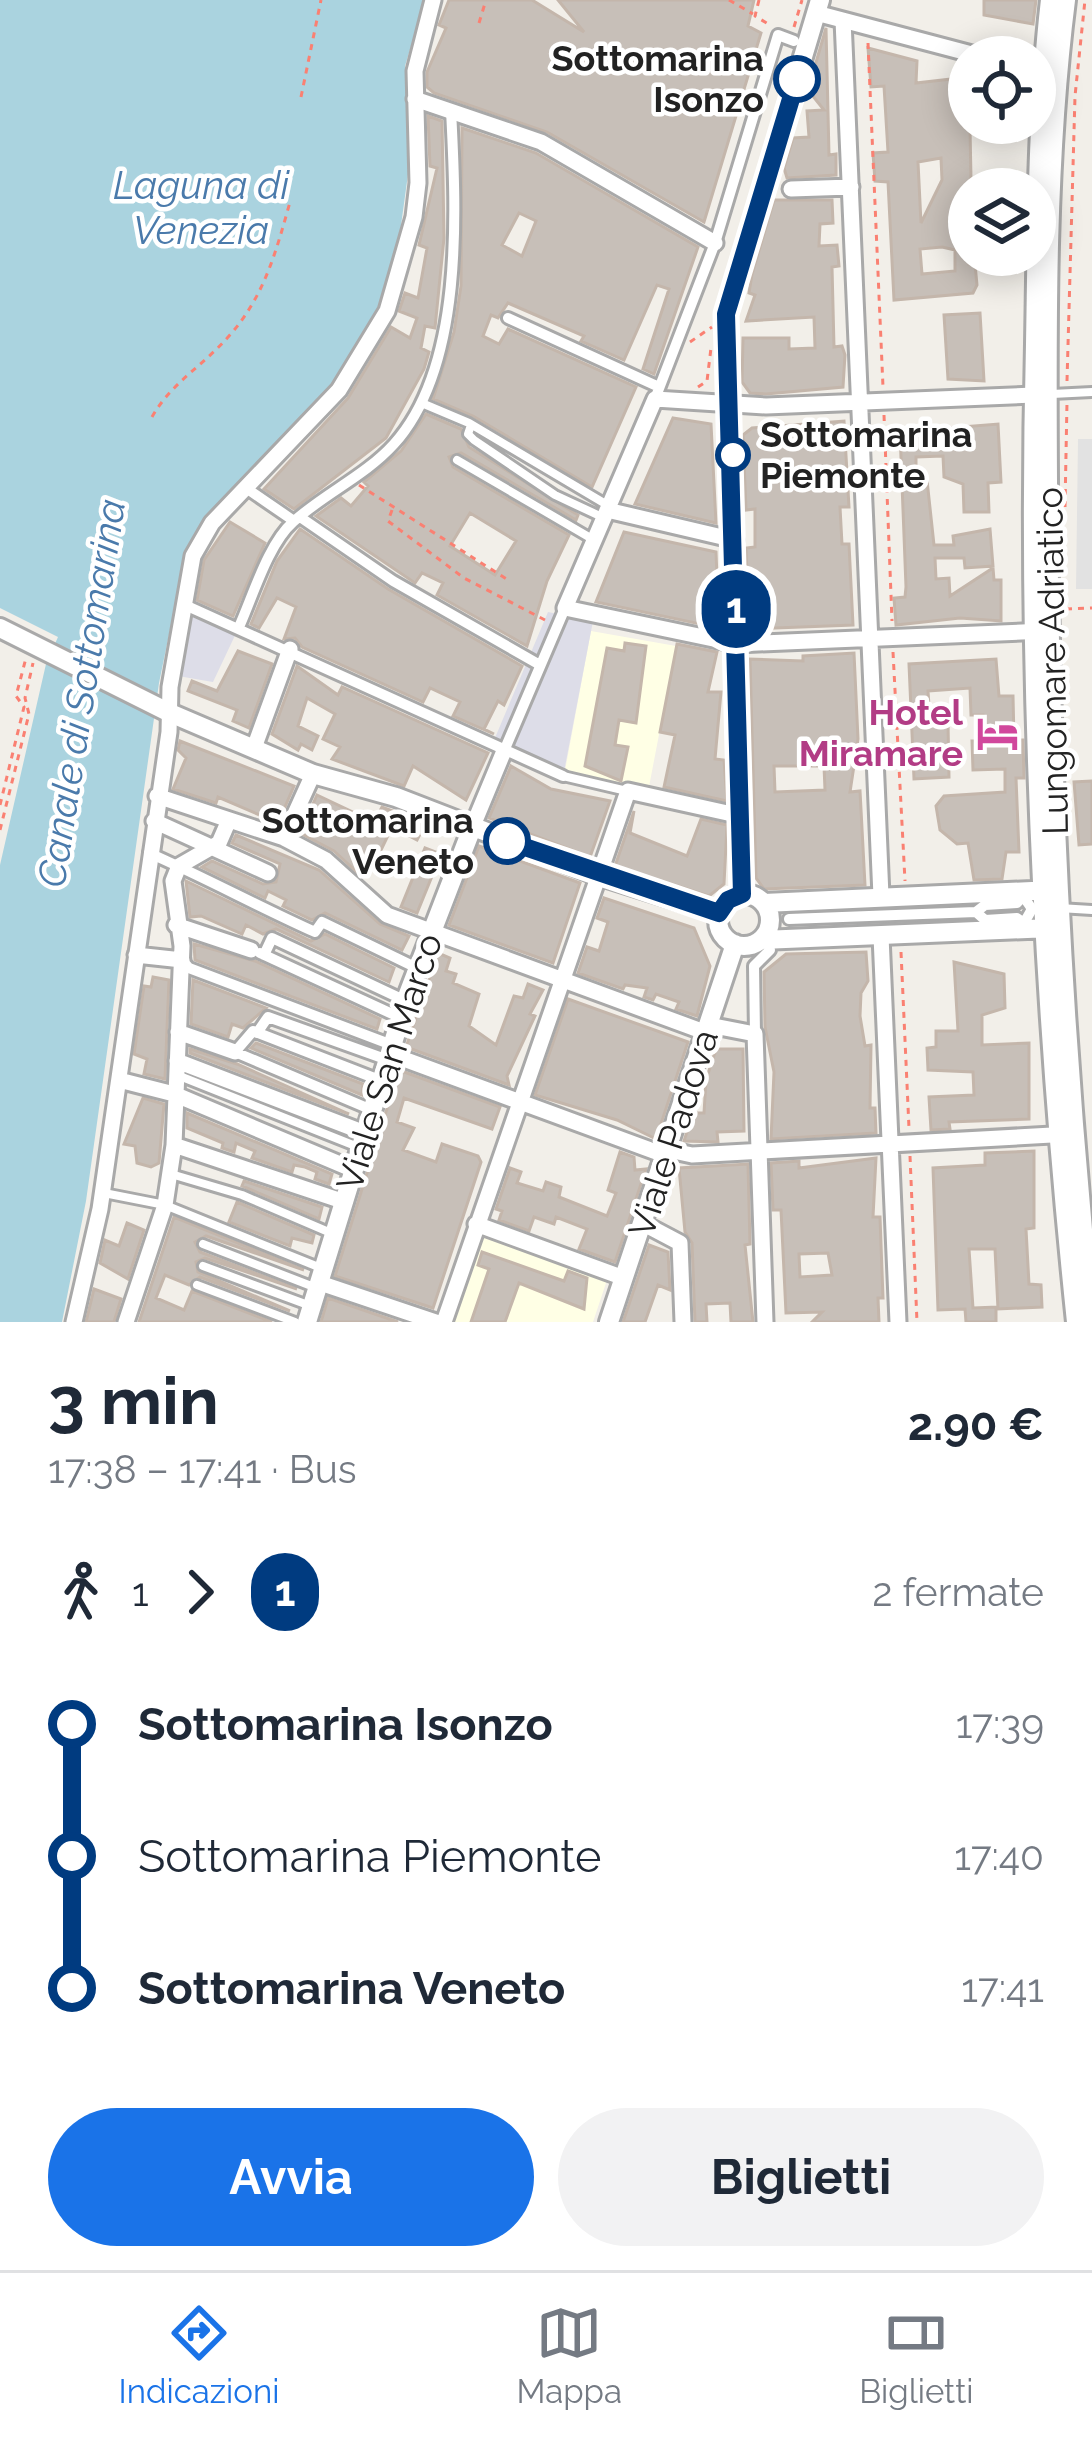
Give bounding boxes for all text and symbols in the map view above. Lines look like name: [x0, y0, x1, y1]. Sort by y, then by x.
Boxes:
map controls: [948, 36, 1056, 276]
button: locate: [948, 36, 1056, 144]
place label: Sottomarina Isonzo: [552, 37, 764, 120]
marker: Sottomarina Isonzo: [775, 57, 819, 101]
water label: Laguna di Venezia: [113, 162, 291, 253]
button: layers: [948, 168, 1056, 276]
place label: Sottomarina Piemonte: [760, 413, 972, 496]
marker: Sottomarina Piemonte: [717, 439, 749, 471]
street label: Lungomare Adriatico: [1028, 487, 1076, 835]
water label: Canale di Sottomarina: [28, 496, 134, 890]
line badge: 1: [697, 570, 775, 648]
text: 1: [726, 584, 746, 633]
place label: Hotel Miramare: [799, 691, 964, 774]
hotel icon: Hotel Miramare: [974, 710, 1020, 756]
place label: Sottomarina Veneto: [262, 799, 474, 882]
marker: Sottomarina Veneto: [485, 819, 529, 863]
street label: Viale San Marco: [328, 928, 450, 1196]
street label: Viale Padova: [620, 1024, 726, 1242]
text: 3 min: [48, 1362, 219, 1439]
text: 2.90 €: [908, 1398, 1044, 1451]
text: 17:38 – 17:41 · Bus: [48, 1446, 357, 1492]
icon: walk: [48, 1559, 114, 1625]
icon: forward: [167, 1559, 233, 1625]
text: 1: [275, 1567, 295, 1616]
text: 1: [132, 1569, 149, 1615]
text: 2 fermate: [872, 1569, 1044, 1615]
text: Sottomarina Isonzo: [138, 1698, 553, 1751]
text: 17:39: [956, 1701, 1044, 1747]
text: Sottomarina Piemonte: [138, 1830, 601, 1883]
text: 17:40: [954, 1833, 1044, 1879]
text: Sottomarina Veneto: [138, 1962, 565, 2015]
text: 17:41: [961, 1965, 1044, 2011]
button: Avvia: [48, 2108, 534, 2246]
button: Biglietti: [558, 2108, 1044, 2246]
tab: Indicazioni: [119, 2300, 279, 2411]
tab: Mappa: [517, 2300, 622, 2411]
tab: Biglietti: [859, 2300, 973, 2411]

